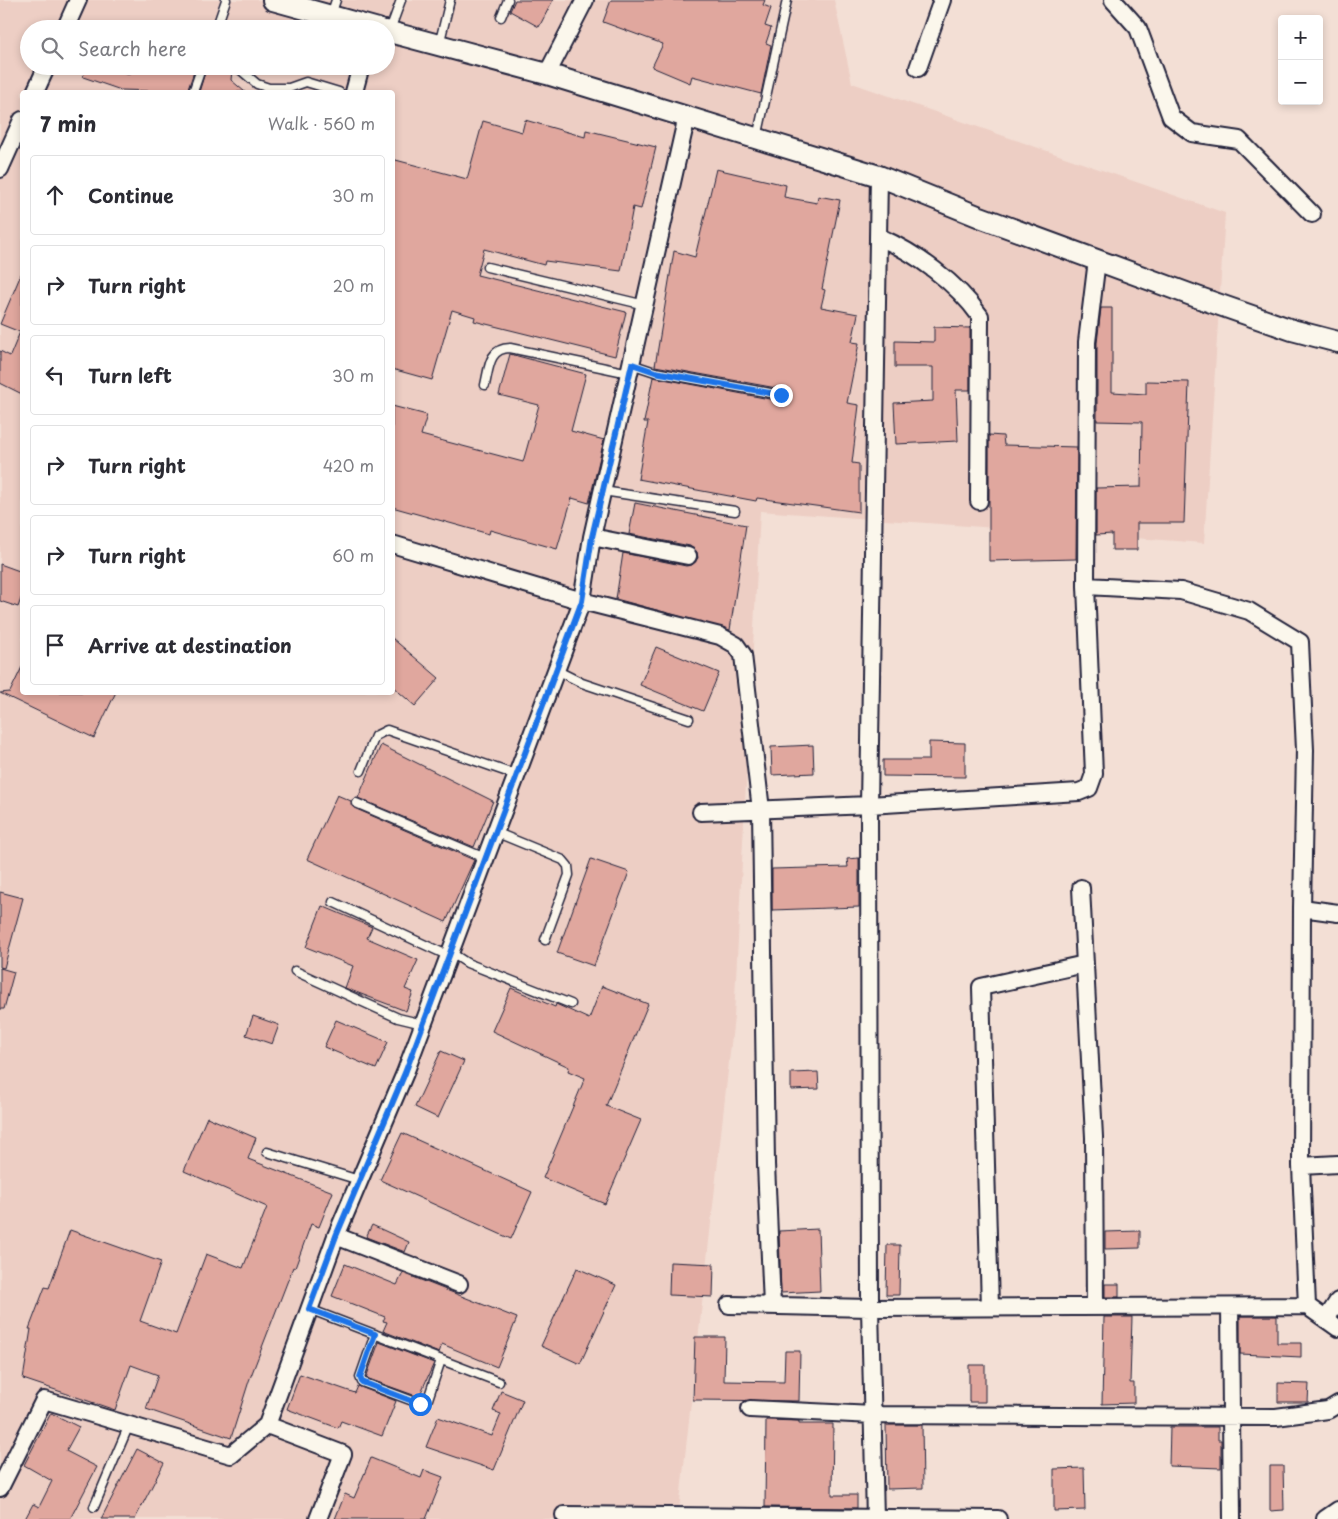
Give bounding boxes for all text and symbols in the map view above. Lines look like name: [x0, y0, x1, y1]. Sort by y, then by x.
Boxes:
map controls: [1278, 15, 1323, 105]
button: +: [1278, 15, 1323, 60]
search box: [20, 20, 395, 75]
icon: search: [38, 34, 66, 62]
text: Search here: [78, 34, 187, 62]
button: −: [1278, 60, 1323, 105]
text: 7 min: [40, 107, 96, 139]
text: Walk · 560 m: [268, 111, 375, 135]
icon: ahead: [41, 181, 69, 209]
text: Continue: [88, 181, 174, 209]
text: 30 m: [332, 183, 374, 207]
icon: right: [41, 271, 69, 299]
text: Turn right: [88, 271, 186, 299]
text: 20 m: [333, 273, 374, 297]
icon: left: [41, 361, 69, 389]
text: Turn left: [88, 361, 172, 389]
text: 30 m: [332, 363, 374, 387]
route end: [770, 384, 793, 407]
icon: right: [41, 451, 69, 479]
text: Turn right: [88, 451, 186, 479]
text: 420 m: [323, 453, 374, 477]
icon: right: [41, 541, 69, 569]
text: Turn right: [88, 541, 186, 569]
text: 60 m: [332, 543, 374, 567]
icon: arrive: [41, 631, 69, 659]
text: Arrive at destination: [88, 631, 292, 659]
route start: [409, 1393, 432, 1416]

